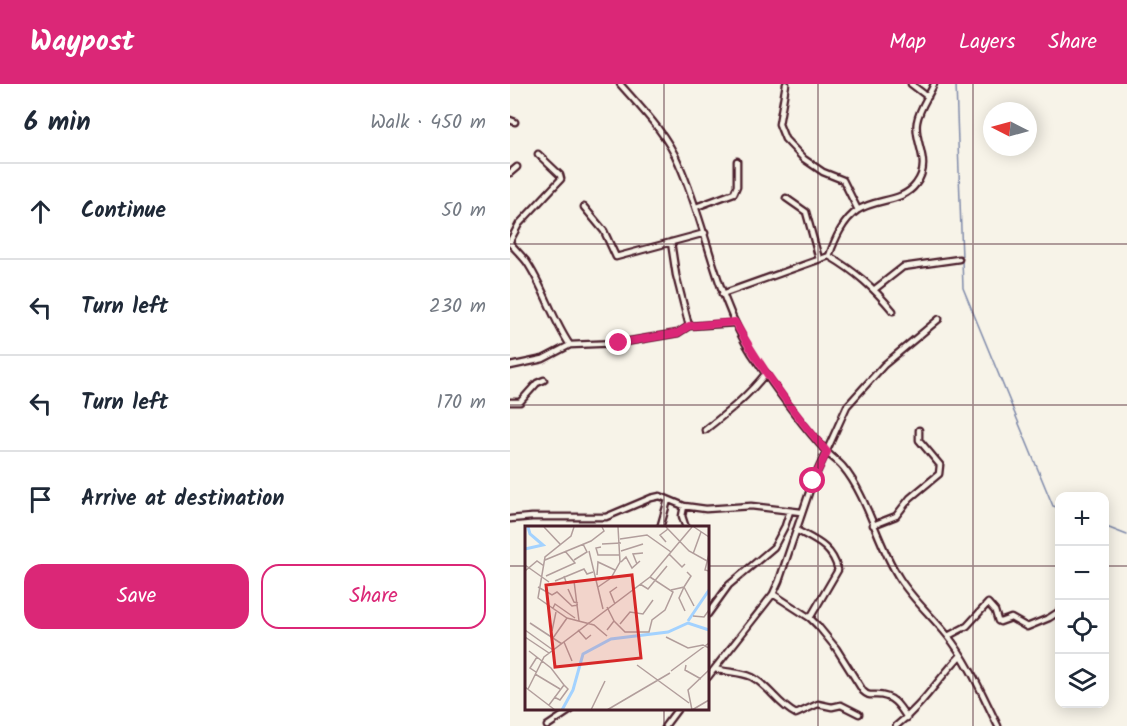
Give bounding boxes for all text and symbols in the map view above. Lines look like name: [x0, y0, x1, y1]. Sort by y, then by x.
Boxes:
text: Waypost: [30, 20, 134, 65]
text: Map: [889, 26, 926, 59]
text: Layers: [959, 26, 1015, 59]
text: Share: [1048, 26, 1097, 59]
text: 6 min: [24, 102, 91, 144]
north arrow: [983, 102, 1037, 156]
text: Walk · 450 m: [370, 107, 486, 139]
text: Continue: [81, 194, 166, 229]
icon: ahead: [24, 195, 57, 228]
text: 50 m: [441, 195, 486, 227]
text: Turn left: [81, 290, 168, 325]
icon: left: [24, 291, 57, 324]
text: 230 m: [429, 291, 486, 323]
route end: [605, 329, 631, 355]
text: Turn left: [81, 386, 168, 421]
icon: left: [24, 387, 57, 420]
text: 170 m: [437, 387, 486, 419]
route start: [799, 467, 825, 493]
text: Arrive at destination: [81, 482, 284, 517]
icon: arrive: [24, 483, 57, 516]
map controls: [1055, 492, 1109, 708]
button: +: [1055, 492, 1109, 546]
inset map: [525, 526, 710, 711]
button: −: [1055, 546, 1109, 600]
button: Save: [24, 564, 249, 629]
button: Share: [261, 564, 486, 629]
button: locate: [1055, 600, 1109, 654]
button: layers: [1055, 654, 1109, 708]

